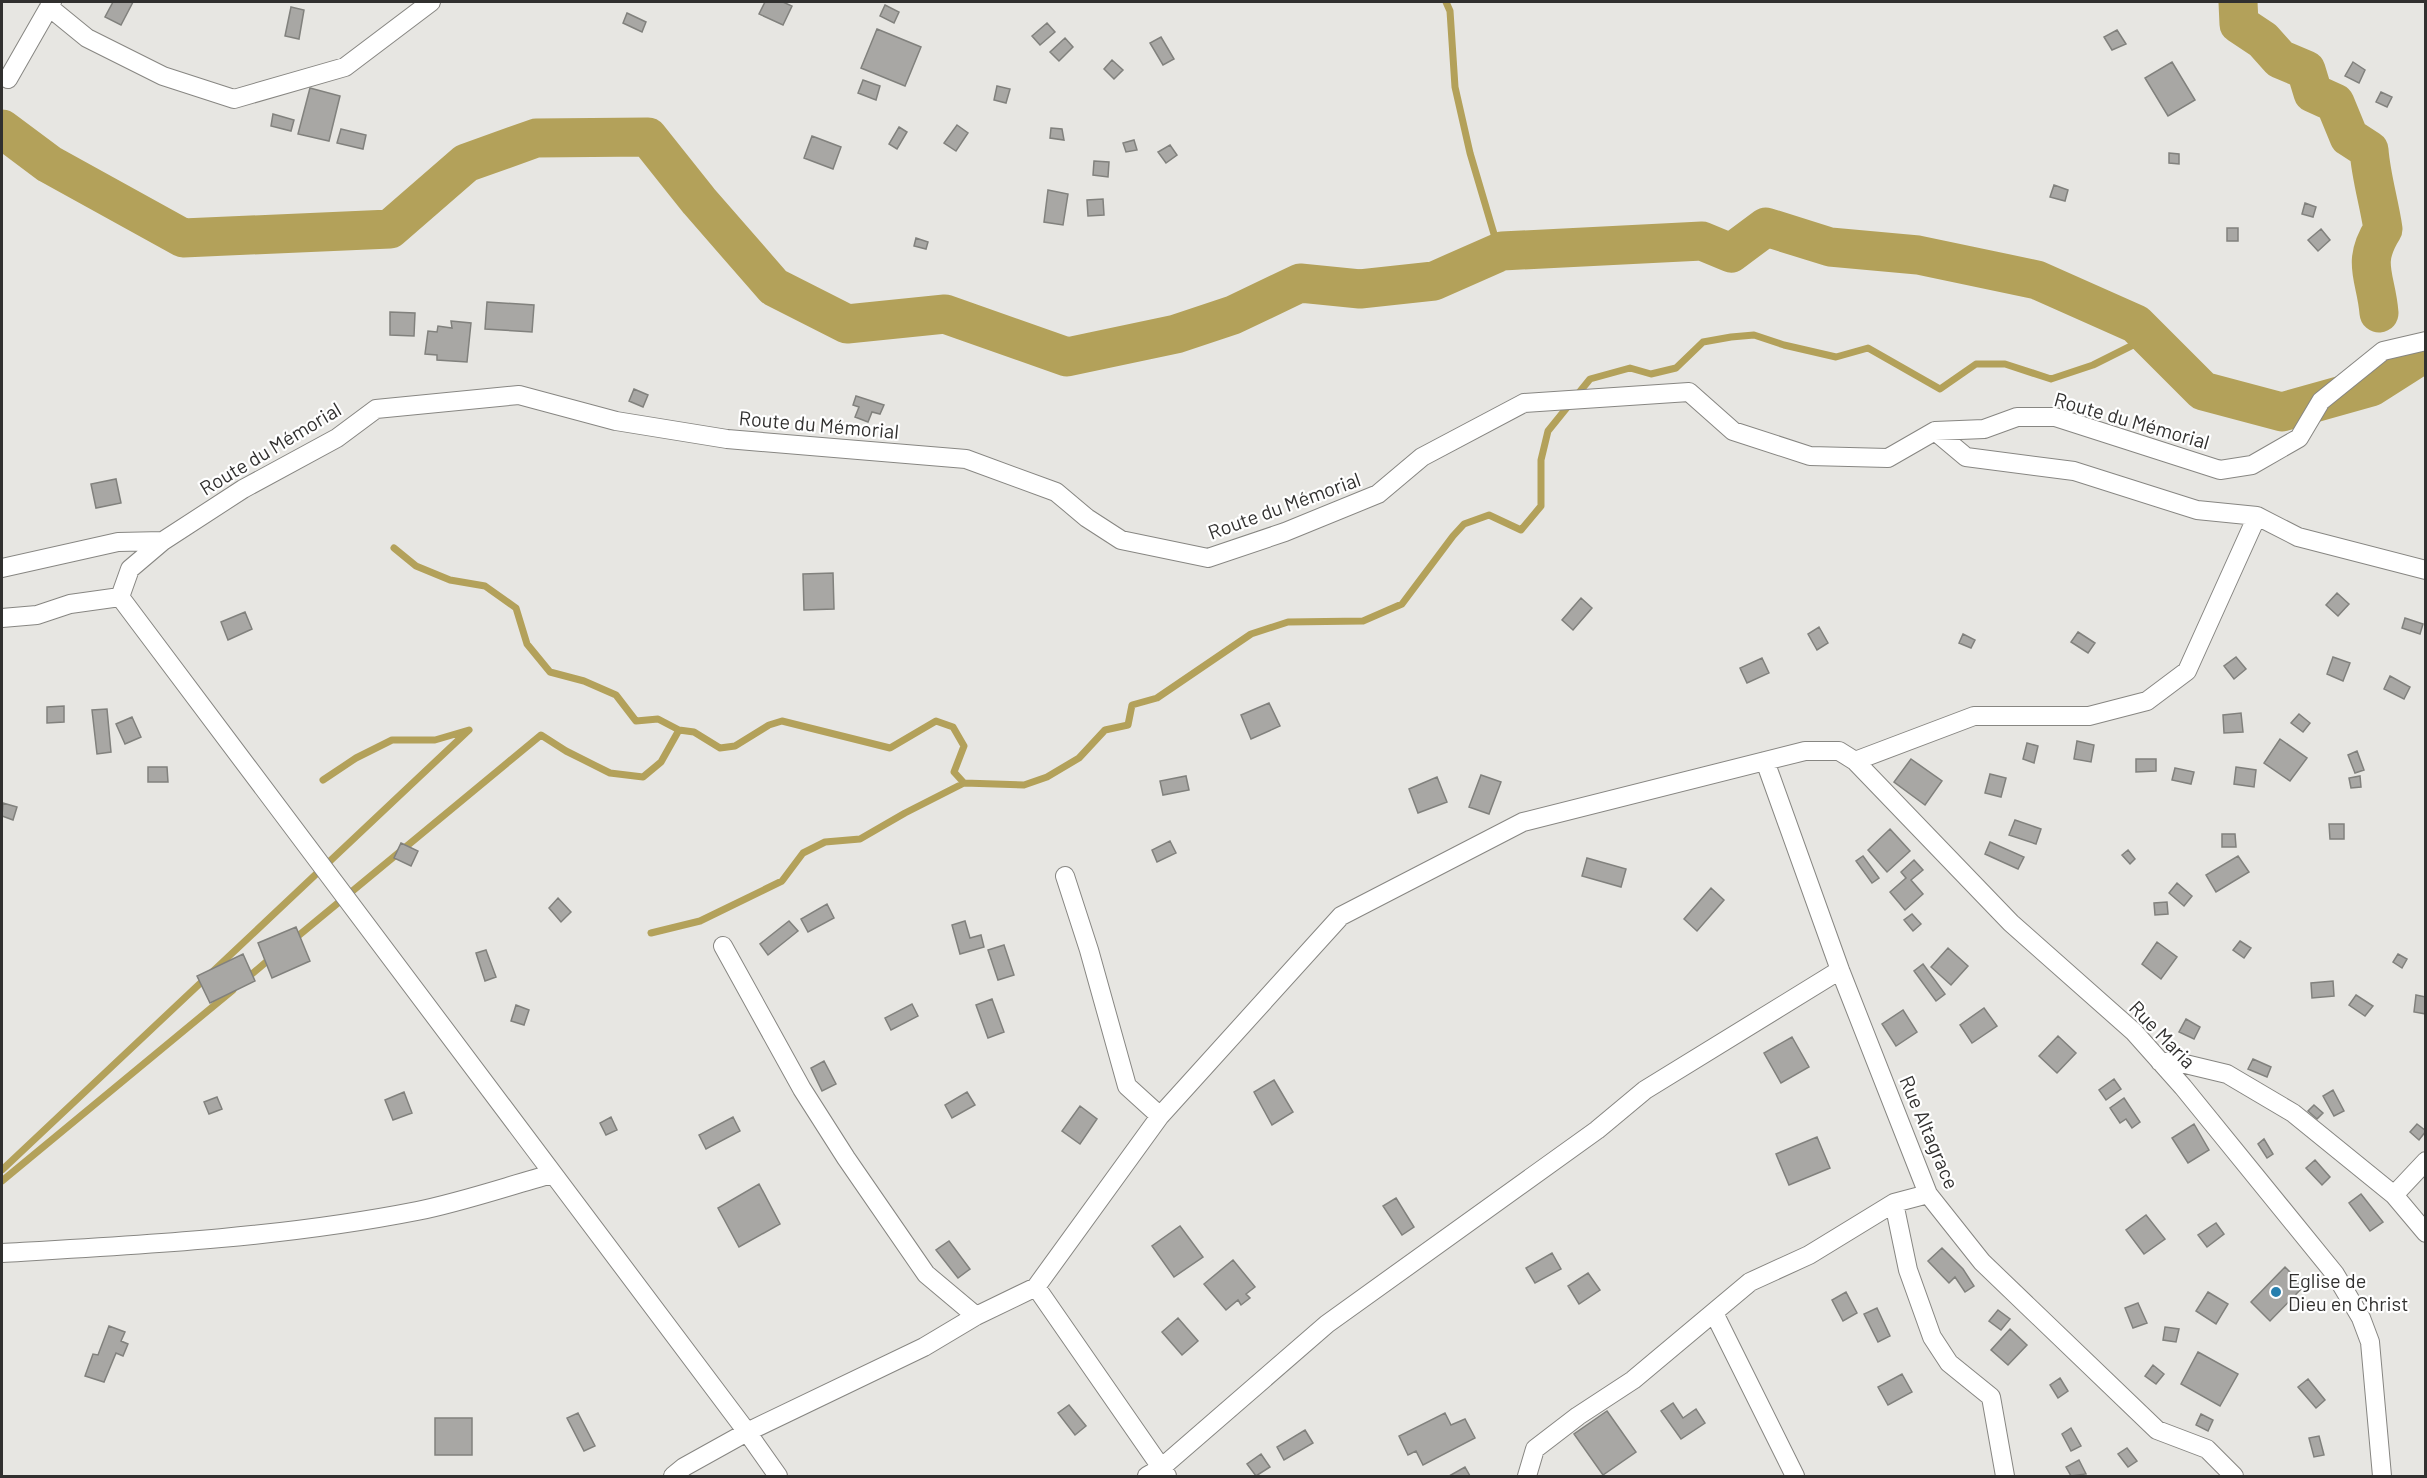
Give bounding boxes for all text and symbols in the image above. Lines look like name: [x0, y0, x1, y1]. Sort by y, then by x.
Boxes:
street label: Route du Mémorial: [2052, 386, 2212, 454]
street label: Route du Mémorial: [195, 396, 345, 500]
street label: Route du Mémorial: [738, 405, 900, 443]
street label: Route du Mémorial: [1204, 466, 1364, 544]
street label: Rue Maria: [2125, 995, 2201, 1073]
street label: Rue Altagrace: [1895, 1072, 1965, 1192]
place label: Eglise de Dieu en Christ: [2288, 1268, 2408, 1315]
marker: Eglise de Dieu en Christ: [2269, 1285, 2283, 1299]

